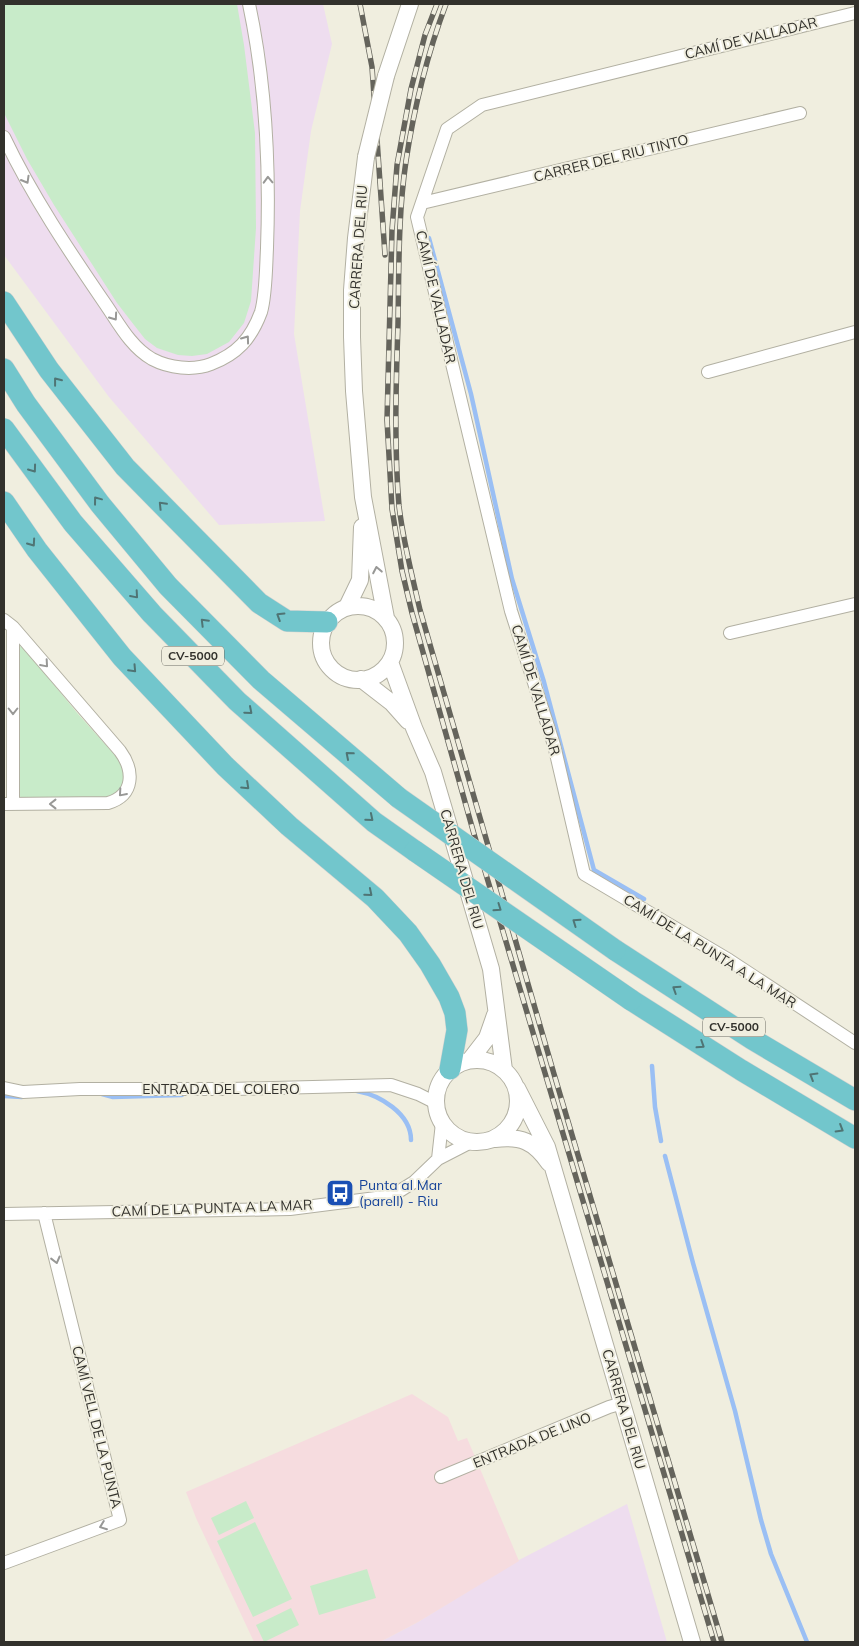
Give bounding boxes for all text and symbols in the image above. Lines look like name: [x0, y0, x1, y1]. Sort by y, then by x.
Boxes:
street label: CAMÍ DE VALLADAR: [683, 13, 819, 63]
street label: CARRER DEL RIU TINTO: [532, 130, 690, 186]
one-way arrow: [20, 175, 30, 184]
one-way arrow: [262, 176, 273, 184]
street label: CARRERA DEL RIU: [345, 184, 371, 310]
street label: CAMÍ DE VALLADAR: [412, 229, 460, 366]
one-way arrow: [108, 311, 117, 321]
one-way arrow: [241, 336, 249, 345]
one-way arrow: [55, 378, 63, 387]
one-way arrow: [27, 463, 36, 472]
one-way arrow: [94, 497, 102, 506]
one-way arrow: [159, 501, 168, 510]
one-way arrow: [26, 537, 35, 546]
one-way arrow: [372, 566, 382, 575]
one-way arrow: [129, 589, 138, 598]
one-way arrow: [276, 613, 285, 622]
one-way arrow: [200, 619, 209, 628]
street label: CAMÍ DE VALLADAR: [507, 622, 565, 758]
road number: CV-5000: [162, 646, 224, 666]
one-way arrow: [39, 658, 48, 667]
one-way arrow: [127, 664, 136, 673]
one-way arrow: [243, 705, 252, 714]
one-way arrow: [8, 708, 18, 715]
one-way arrow: [346, 753, 355, 761]
one-way arrow: [240, 780, 249, 789]
one-way arrow: [119, 788, 128, 797]
one-way arrow: [49, 799, 56, 809]
street label: CARRERA DEL RIU: [436, 807, 488, 931]
one-way arrow: [365, 813, 374, 822]
one-way arrow: [363, 887, 372, 896]
street label: CAMÍ DE LA PUNTA A LA MAR: [620, 890, 800, 1012]
one-way arrow: [492, 902, 502, 911]
one-way arrow: [572, 919, 581, 928]
one-way arrow: [672, 986, 681, 995]
road number: CV-5000: [703, 1018, 765, 1036]
one-way arrow: [696, 1039, 705, 1048]
one-way arrow: [810, 1072, 819, 1082]
street label: ENTRADA DEL COLERO: [142, 1080, 300, 1098]
one-way arrow: [835, 1123, 844, 1133]
place label: Punta al Mar (parell) - Riu: [359, 1176, 443, 1210]
bus stop icon: Punta al Mar (parell) - Riu: [325, 1178, 355, 1208]
street label: CAMÍ DE LA PUNTA A LA MAR: [111, 1195, 313, 1221]
one-way arrow: [50, 1256, 61, 1265]
street label: CAMÍ VELL DE LA PUNTA: [68, 1344, 126, 1511]
street label: CARRERA DEL RIU: [598, 1347, 650, 1471]
street label: ENTRADA DE LINO: [470, 1408, 594, 1472]
one-way arrow: [99, 1520, 108, 1530]

